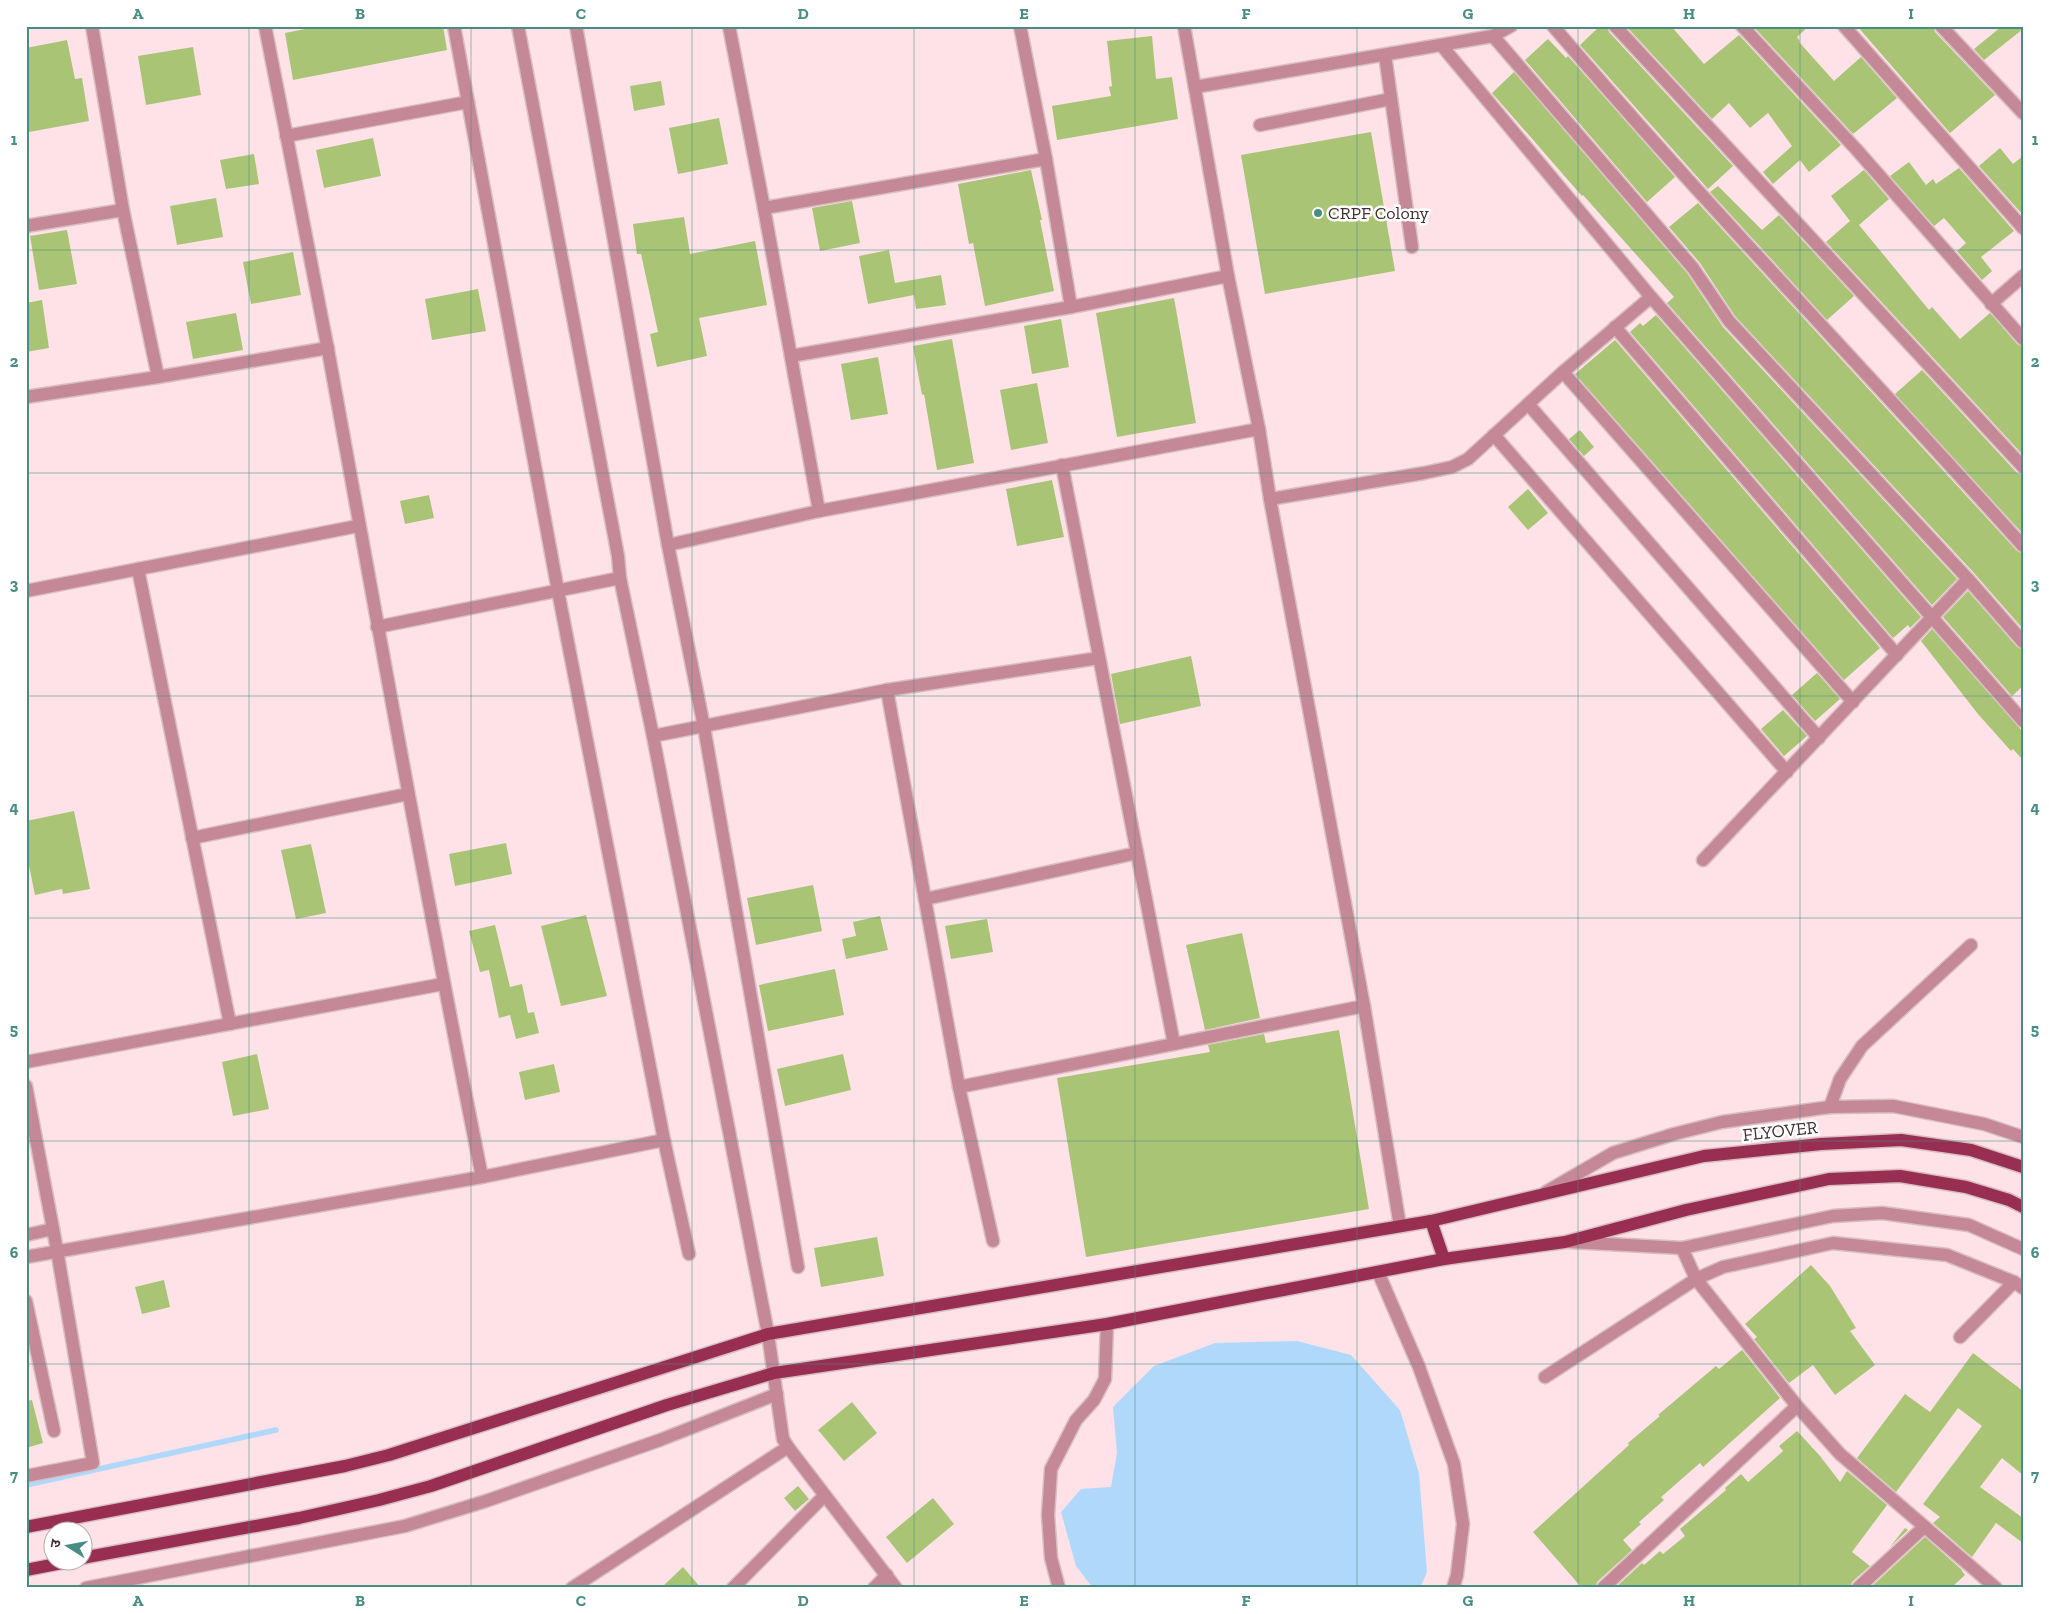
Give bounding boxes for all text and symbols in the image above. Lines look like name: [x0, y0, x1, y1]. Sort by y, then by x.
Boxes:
text: A: [133, 4, 144, 23]
text: B: [355, 4, 365, 23]
text: C: [576, 4, 586, 23]
text: D: [797, 4, 809, 23]
text: E: [1019, 4, 1029, 23]
text: F: [1241, 4, 1251, 23]
text: G: [1463, 4, 1474, 23]
text: H: [1683, 4, 1695, 23]
text: I: [1908, 4, 1914, 23]
text: 1: [11, 130, 18, 149]
text: 1: [2032, 130, 2039, 149]
place label: CRPF Colony: [1328, 202, 1430, 224]
marker: CRPF Colony: [1312, 207, 1324, 219]
text: 2: [10, 352, 19, 371]
text: 2: [2031, 352, 2040, 371]
text: 3: [10, 575, 19, 594]
text: 3: [2031, 575, 2040, 594]
text: 4: [9, 798, 19, 817]
text: 4: [2030, 798, 2040, 817]
text: 5: [10, 1020, 18, 1039]
text: 5: [2031, 1020, 2039, 1039]
street label: FLYOVER: [1741, 1116, 1819, 1146]
text: 6: [10, 1243, 19, 1262]
text: 6: [2031, 1243, 2040, 1262]
text: 7: [10, 1466, 18, 1485]
text: 7: [2031, 1466, 2039, 1485]
north arrow: [42, 1522, 92, 1572]
text: उ: [47, 1537, 65, 1549]
text: A: [133, 1591, 144, 1610]
text: B: [355, 1591, 365, 1610]
text: C: [576, 1591, 586, 1610]
text: D: [797, 1591, 809, 1610]
text: E: [1019, 1591, 1029, 1610]
text: F: [1241, 1591, 1251, 1610]
text: G: [1463, 1591, 1474, 1610]
text: H: [1683, 1591, 1695, 1610]
text: I: [1908, 1591, 1914, 1610]

